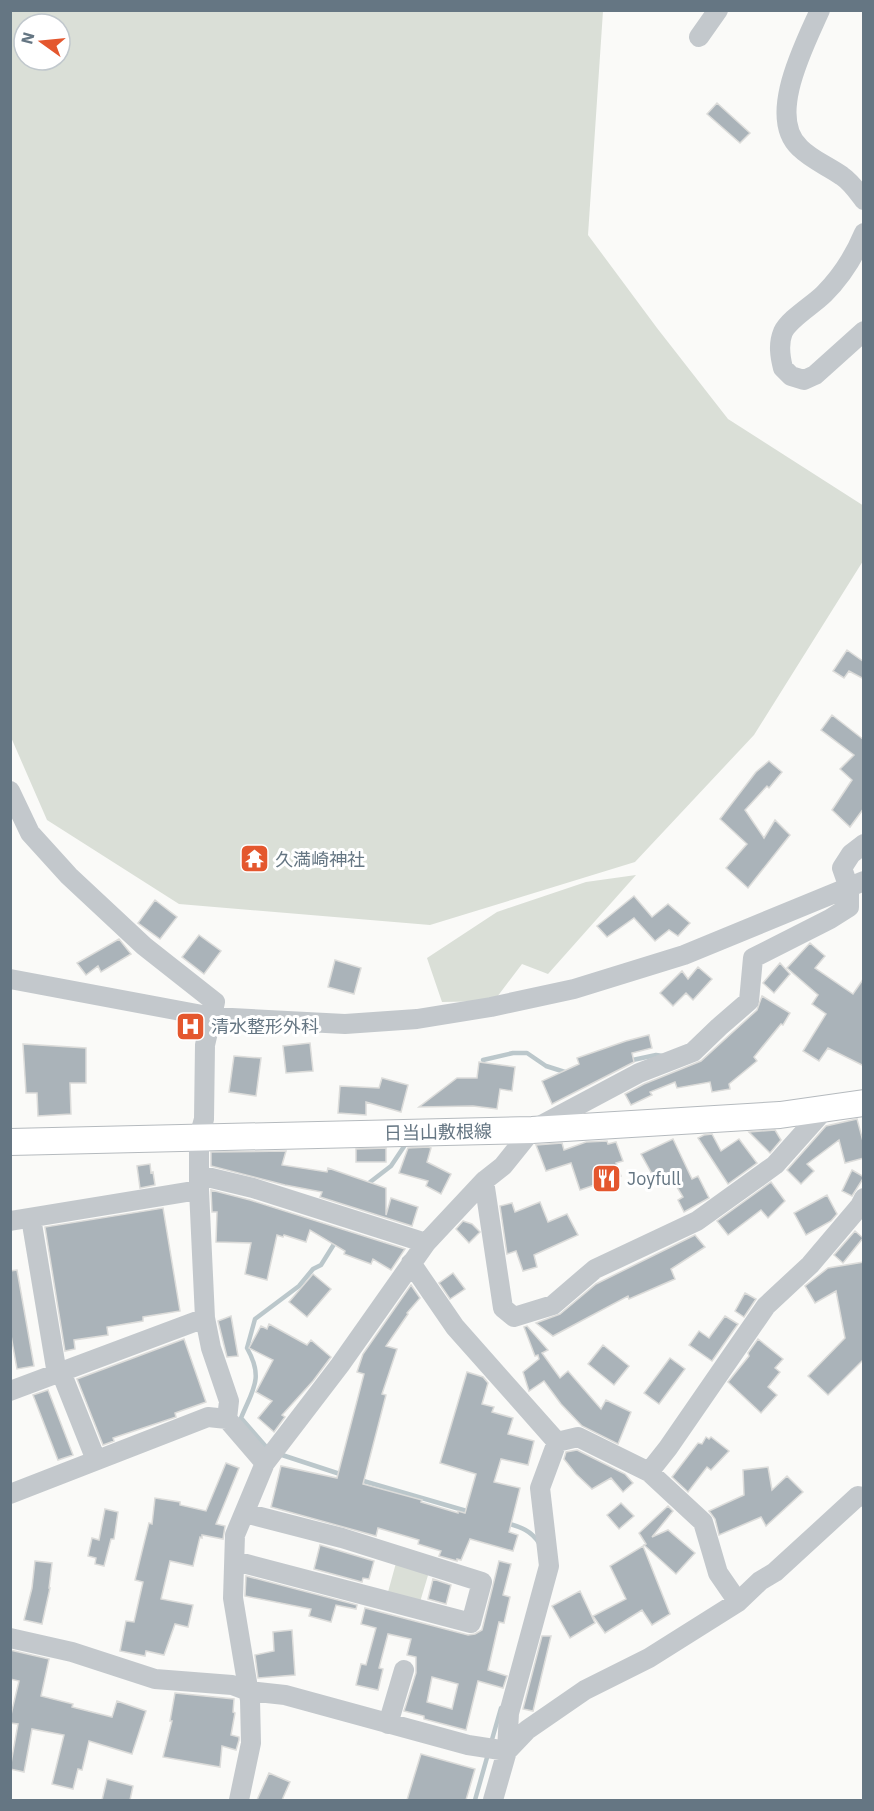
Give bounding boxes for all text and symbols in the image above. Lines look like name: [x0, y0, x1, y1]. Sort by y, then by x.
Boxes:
north arrow: [12, 12, 72, 72]
text: N: [16, 30, 39, 46]
temple icon: 久満崎神社: [238, 843, 270, 875]
place label: 久満崎神社: [275, 848, 365, 871]
hospital icon: 清水整形外科: [174, 1010, 206, 1042]
place label: 清水整形外科: [211, 1015, 319, 1038]
street label: 日当山敷根線: [384, 1120, 492, 1144]
restaurant icon: Joyfull: [590, 1162, 622, 1194]
place label: Joyfull: [627, 1167, 681, 1190]

